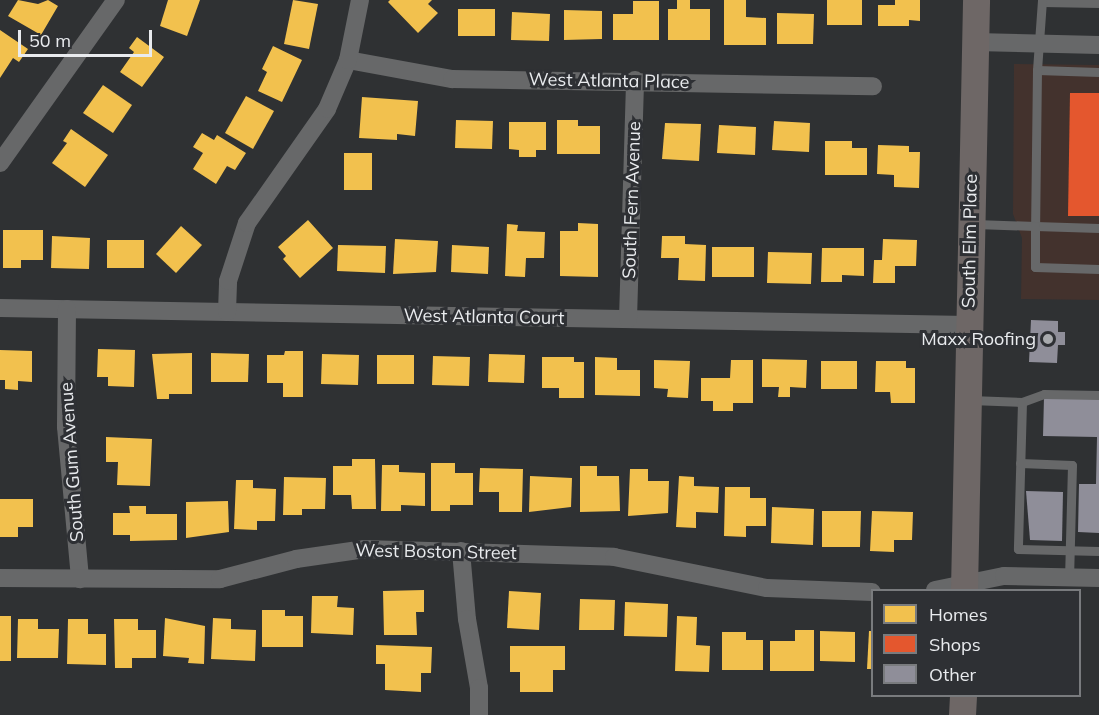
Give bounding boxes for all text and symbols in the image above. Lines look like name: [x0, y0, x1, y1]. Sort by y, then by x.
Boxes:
scale bar: [21, 18, 154, 56]
text: 50 m: [29, 29, 71, 52]
street label: West Atlanta Place: [528, 69, 690, 93]
street label: South Fern Avenue: [618, 121, 646, 279]
street label: South Elm Place: [958, 174, 982, 308]
street label: West Atlanta Court: [403, 305, 565, 329]
place label: Maxx Roofing: [921, 328, 1036, 350]
marker: Maxx Roofing: [1041, 332, 1055, 346]
street label: South Gum Avenue: [56, 381, 88, 543]
street label: West Boston Street: [355, 540, 517, 564]
legend: [871, 589, 1081, 697]
text: Homes: [929, 603, 988, 626]
text: Shops: [929, 633, 981, 656]
text: Other: [929, 663, 976, 686]

